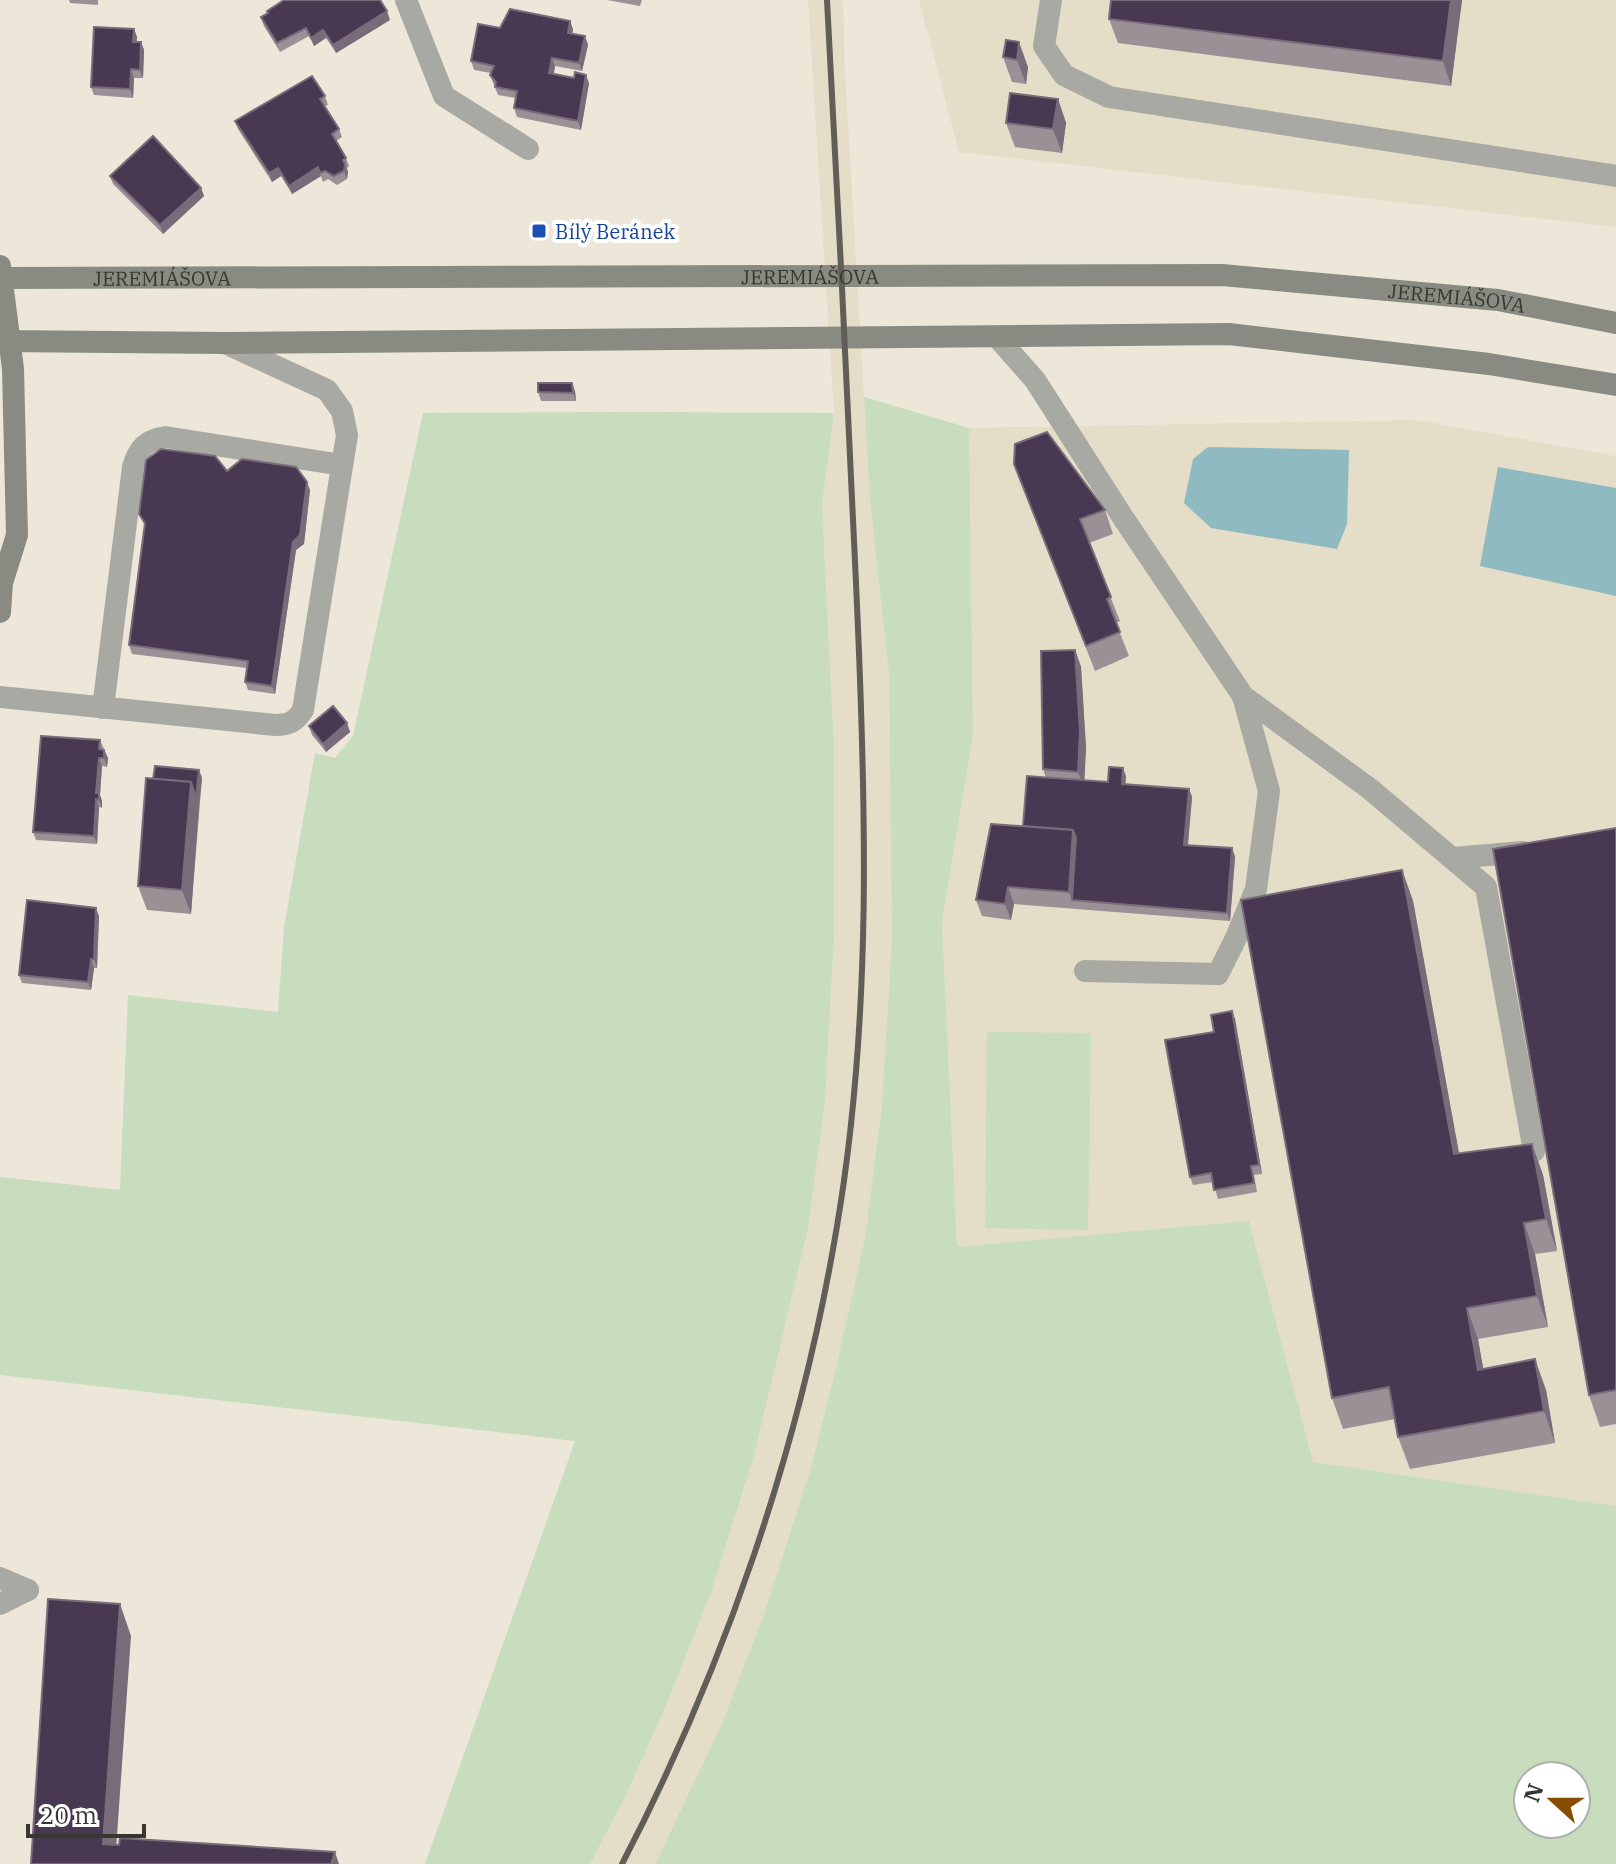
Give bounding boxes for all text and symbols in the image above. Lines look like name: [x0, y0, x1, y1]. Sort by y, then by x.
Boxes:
place label: Bílý Beránek: [555, 218, 675, 245]
marker: Bílý Beránek: [530, 222, 548, 240]
street label: JEREMIÁŠOVA: [741, 262, 879, 290]
street label: JEREMIÁŠOVA: [93, 264, 231, 291]
street label: JEREMIÁŠOVA: [1387, 277, 1528, 319]
north arrow: [1512, 1760, 1592, 1840]
text: N: [1516, 1779, 1550, 1806]
scale bar: [28, 1788, 144, 1838]
text: 20 m: [40, 1799, 97, 1831]

